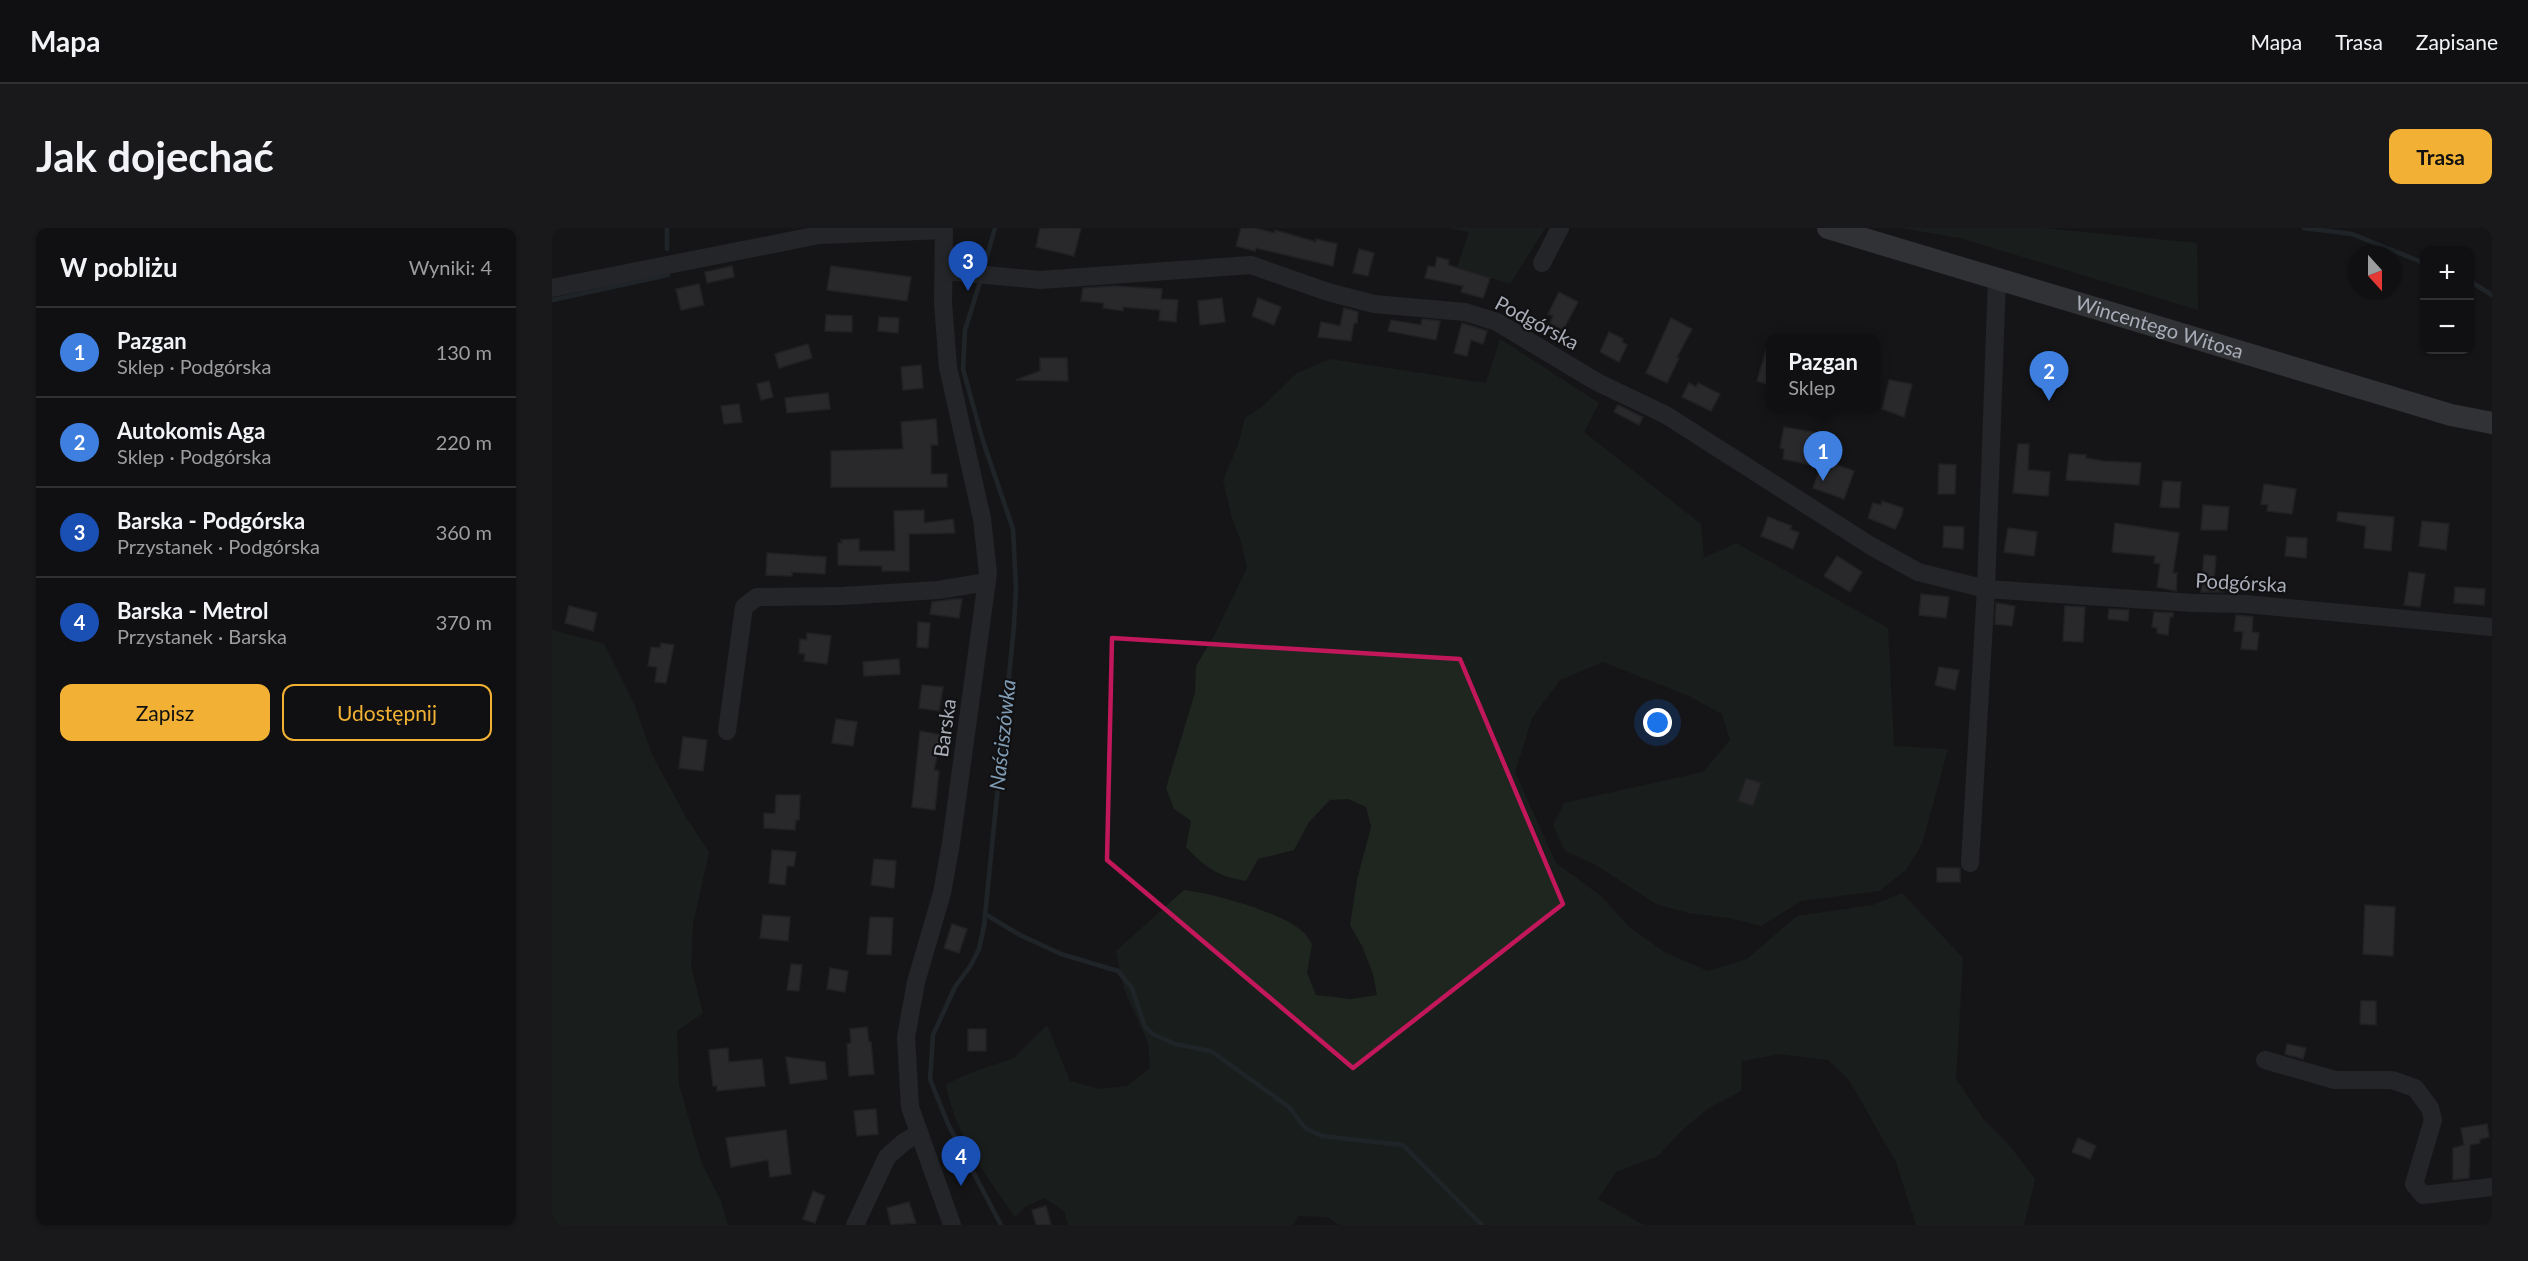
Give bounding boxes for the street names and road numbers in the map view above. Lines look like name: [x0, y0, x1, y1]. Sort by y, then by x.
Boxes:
street label: Podgórska: [1491, 290, 1584, 354]
street label: Wincentego Witosa: [2073, 290, 2247, 363]
street label: Podgórska: [2195, 568, 2287, 596]
street label: Barska: [928, 697, 960, 759]

